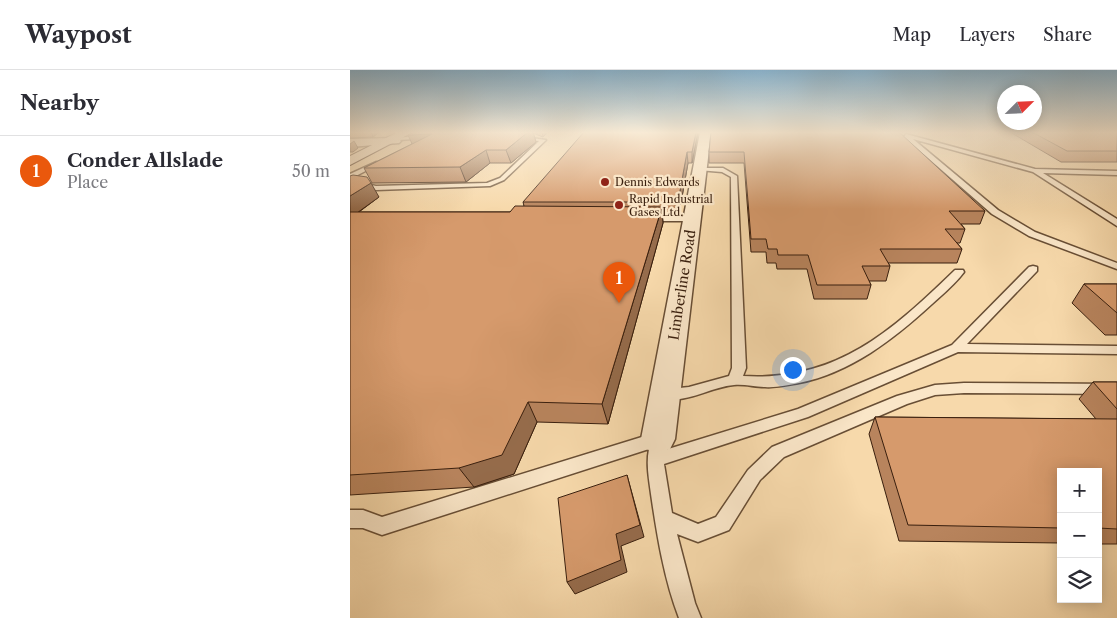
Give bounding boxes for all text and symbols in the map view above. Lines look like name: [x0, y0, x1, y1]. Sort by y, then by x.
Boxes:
text: Waypost: [25, 20, 132, 49]
text: Map: [893, 24, 931, 46]
text: Layers: [959, 24, 1015, 46]
text: Share: [1043, 24, 1092, 46]
north arrow: [997, 85, 1042, 130]
text: Nearby: [20, 90, 99, 115]
text: Conder Allslade: [67, 149, 223, 172]
text: 1: [32, 161, 40, 181]
text: 50 m: [292, 161, 330, 181]
text: Place: [67, 172, 108, 192]
place label: Dennis Edwards: [615, 175, 700, 189]
marker: Dennis Edwards: [599, 176, 611, 188]
place label: Rapid Industrial Gases Ltd.: [629, 192, 714, 219]
marker: Rapid Industrial Gases Ltd.: [613, 199, 625, 211]
street label: Limberline Road: [664, 228, 700, 342]
pin: 1: [603, 262, 635, 303]
your location: [780, 357, 806, 383]
map controls: [1057, 468, 1102, 603]
button: +: [1057, 468, 1102, 513]
button: −: [1057, 513, 1102, 558]
button: layers: [1057, 558, 1102, 603]

